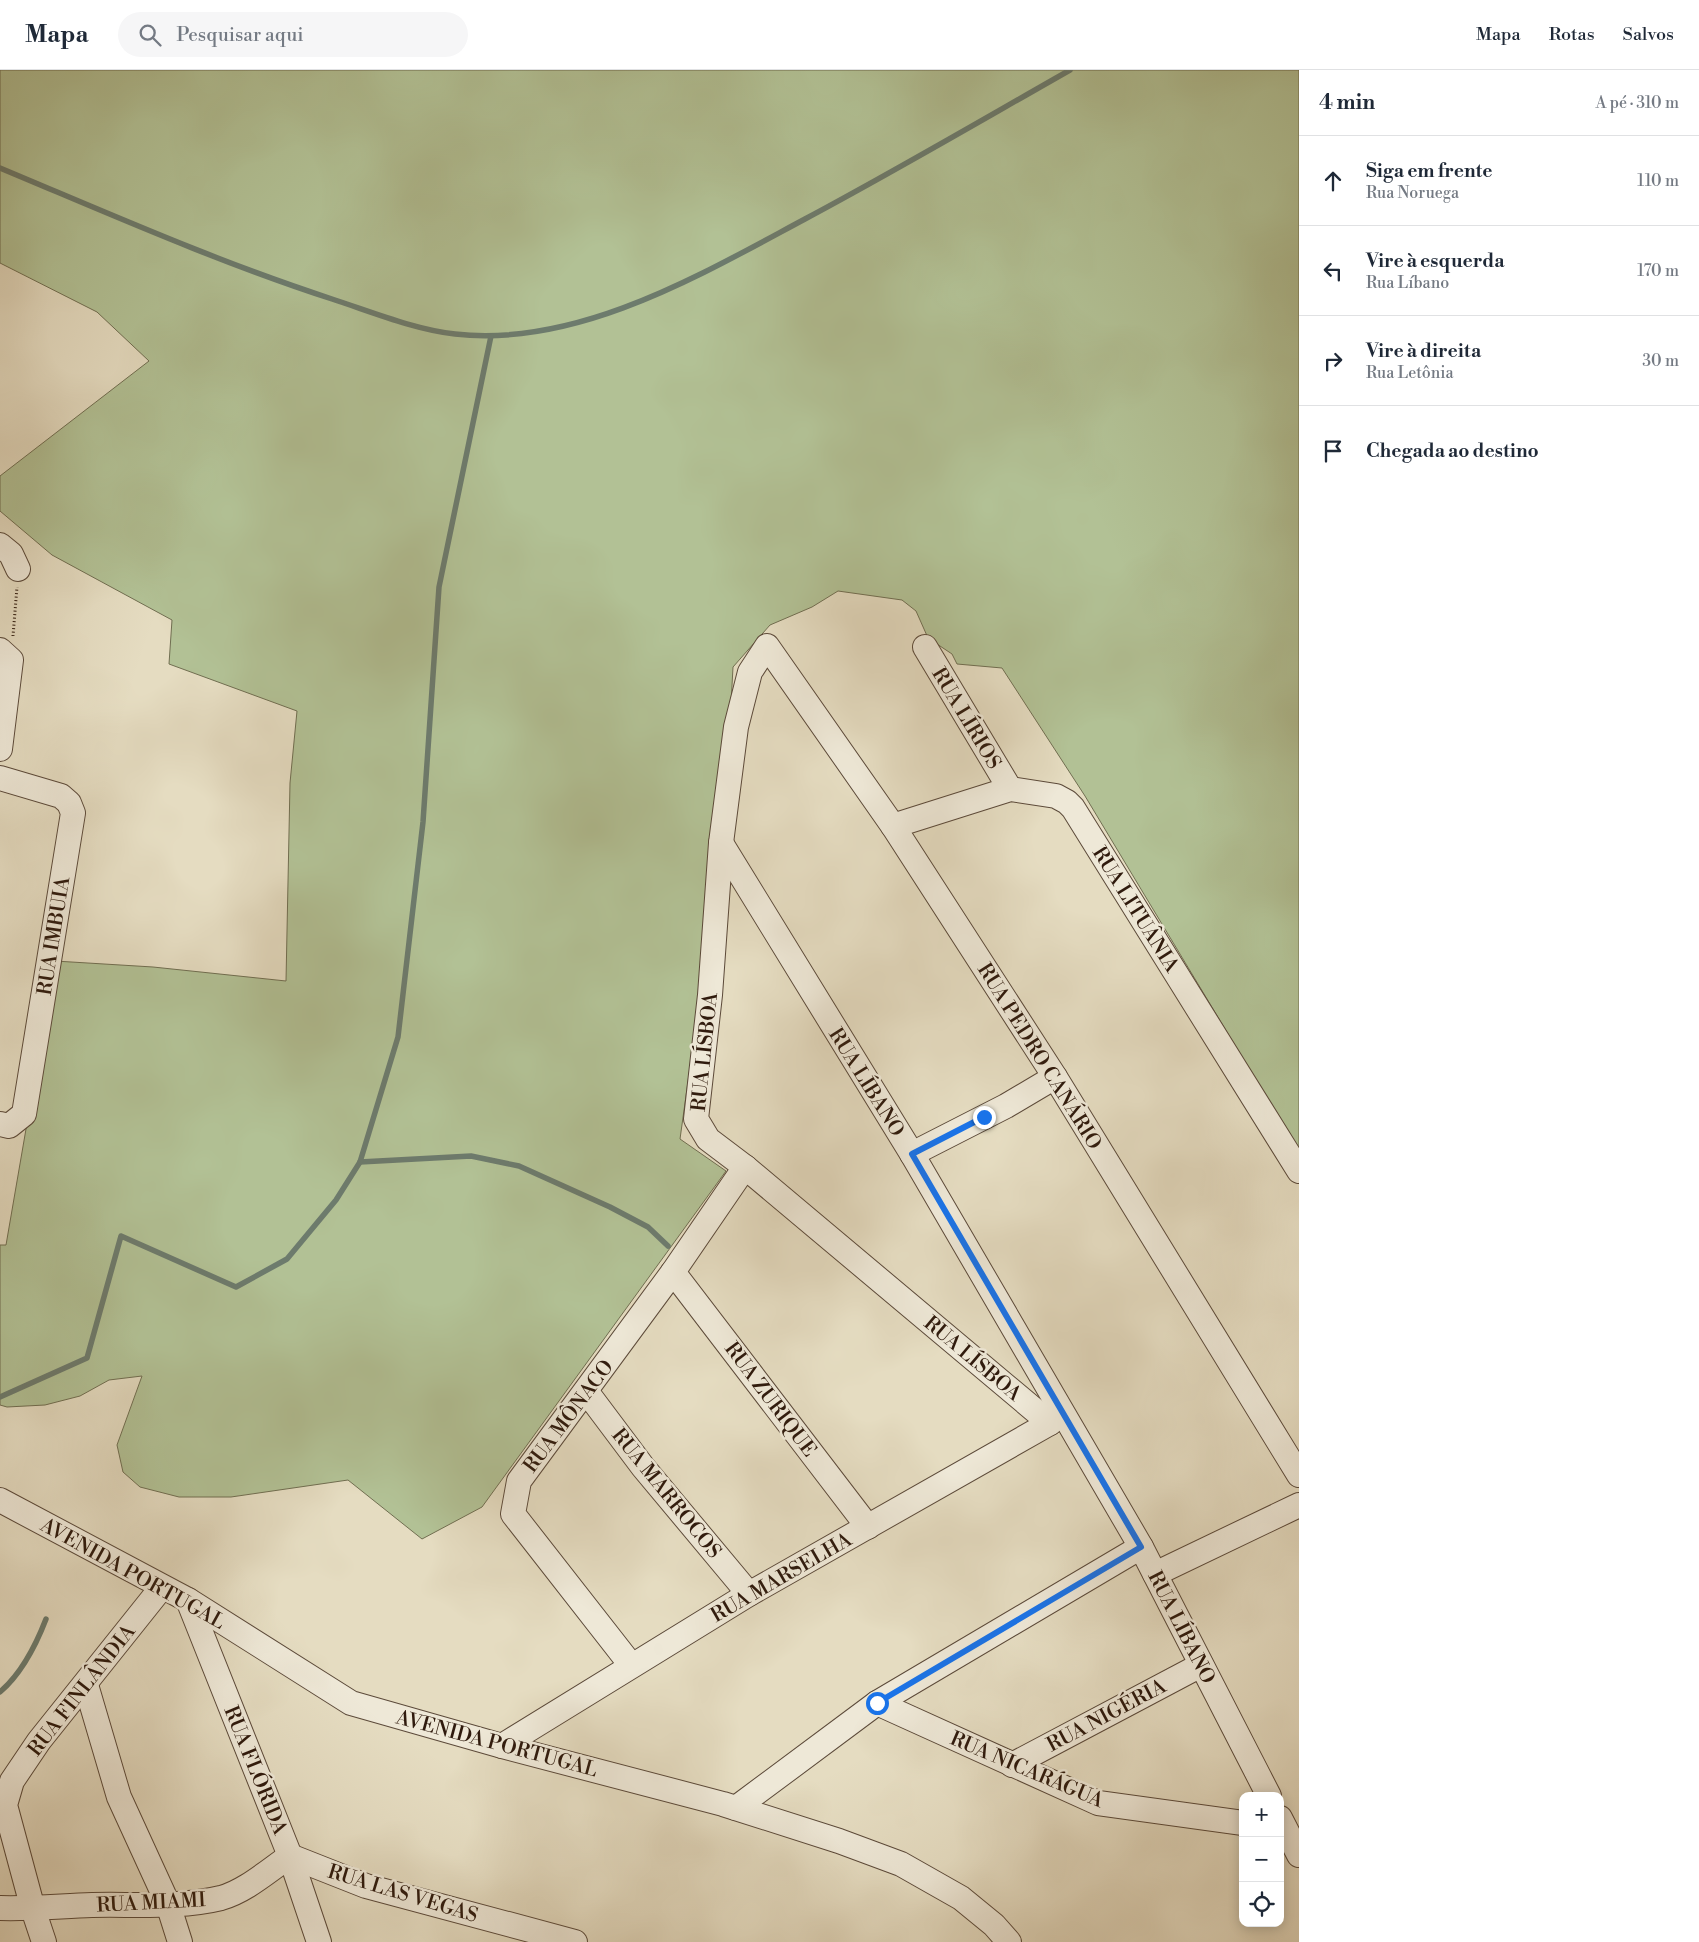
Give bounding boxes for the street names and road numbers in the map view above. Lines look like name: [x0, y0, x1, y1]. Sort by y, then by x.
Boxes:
street label: RUA LÍRIOS: [926, 663, 1007, 774]
street label: RUA LITUÂNIA: [1086, 842, 1185, 979]
street label: RUA IMBUIA: [33, 874, 76, 997]
street label: RUA PEDRO CANÁRIO: [971, 958, 1107, 1155]
street label: RUA LÍSBOA: [686, 990, 724, 1113]
street label: RUA LÍBANO: [822, 1023, 910, 1142]
street label: RUA LÍSBOA: [918, 1310, 1028, 1408]
street label: RUA ZURIQUE: [718, 1337, 821, 1462]
street label: RUA MÔNACO: [518, 1355, 620, 1478]
street label: RUA MARROCOS: [606, 1424, 726, 1564]
street label: AVENIDA PORTUGAL: [35, 1513, 229, 1635]
street label: RUA MARSELHA: [707, 1527, 858, 1629]
street label: RUA LÍBANO: [1142, 1567, 1221, 1688]
street label: RUA FINLÂNDIA: [22, 1618, 142, 1762]
street label: RUA NIGÉRIA: [1042, 1673, 1172, 1758]
street label: RUA FLÓRIDA: [217, 1702, 293, 1840]
street label: AVENIDA PORTUGAL: [392, 1705, 600, 1783]
street label: RUA NICARÁGUA: [946, 1726, 1108, 1814]
street label: RUA LAS VEGAS: [324, 1860, 481, 1929]
street label: RUA MIAMI: [96, 1888, 207, 1919]

